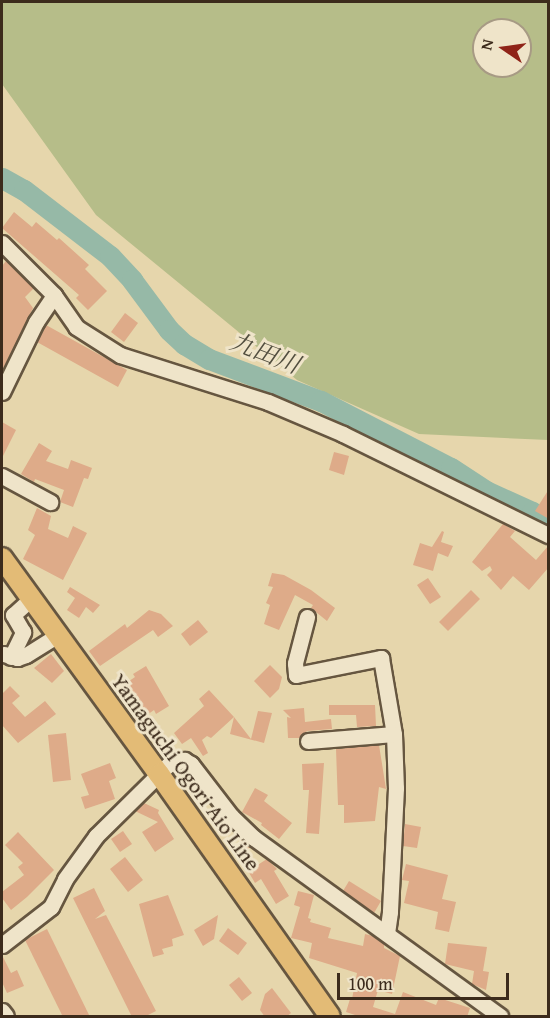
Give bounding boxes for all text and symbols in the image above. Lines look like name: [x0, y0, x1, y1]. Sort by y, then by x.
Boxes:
north arrow: [472, 18, 532, 78]
text: N: [474, 36, 499, 52]
water label: 九田川: [226, 327, 304, 379]
street label: Yamaguchi Ogori Aio Line: [106, 668, 266, 876]
scale bar: [340, 961, 512, 999]
text: 100 m: [348, 970, 393, 997]

